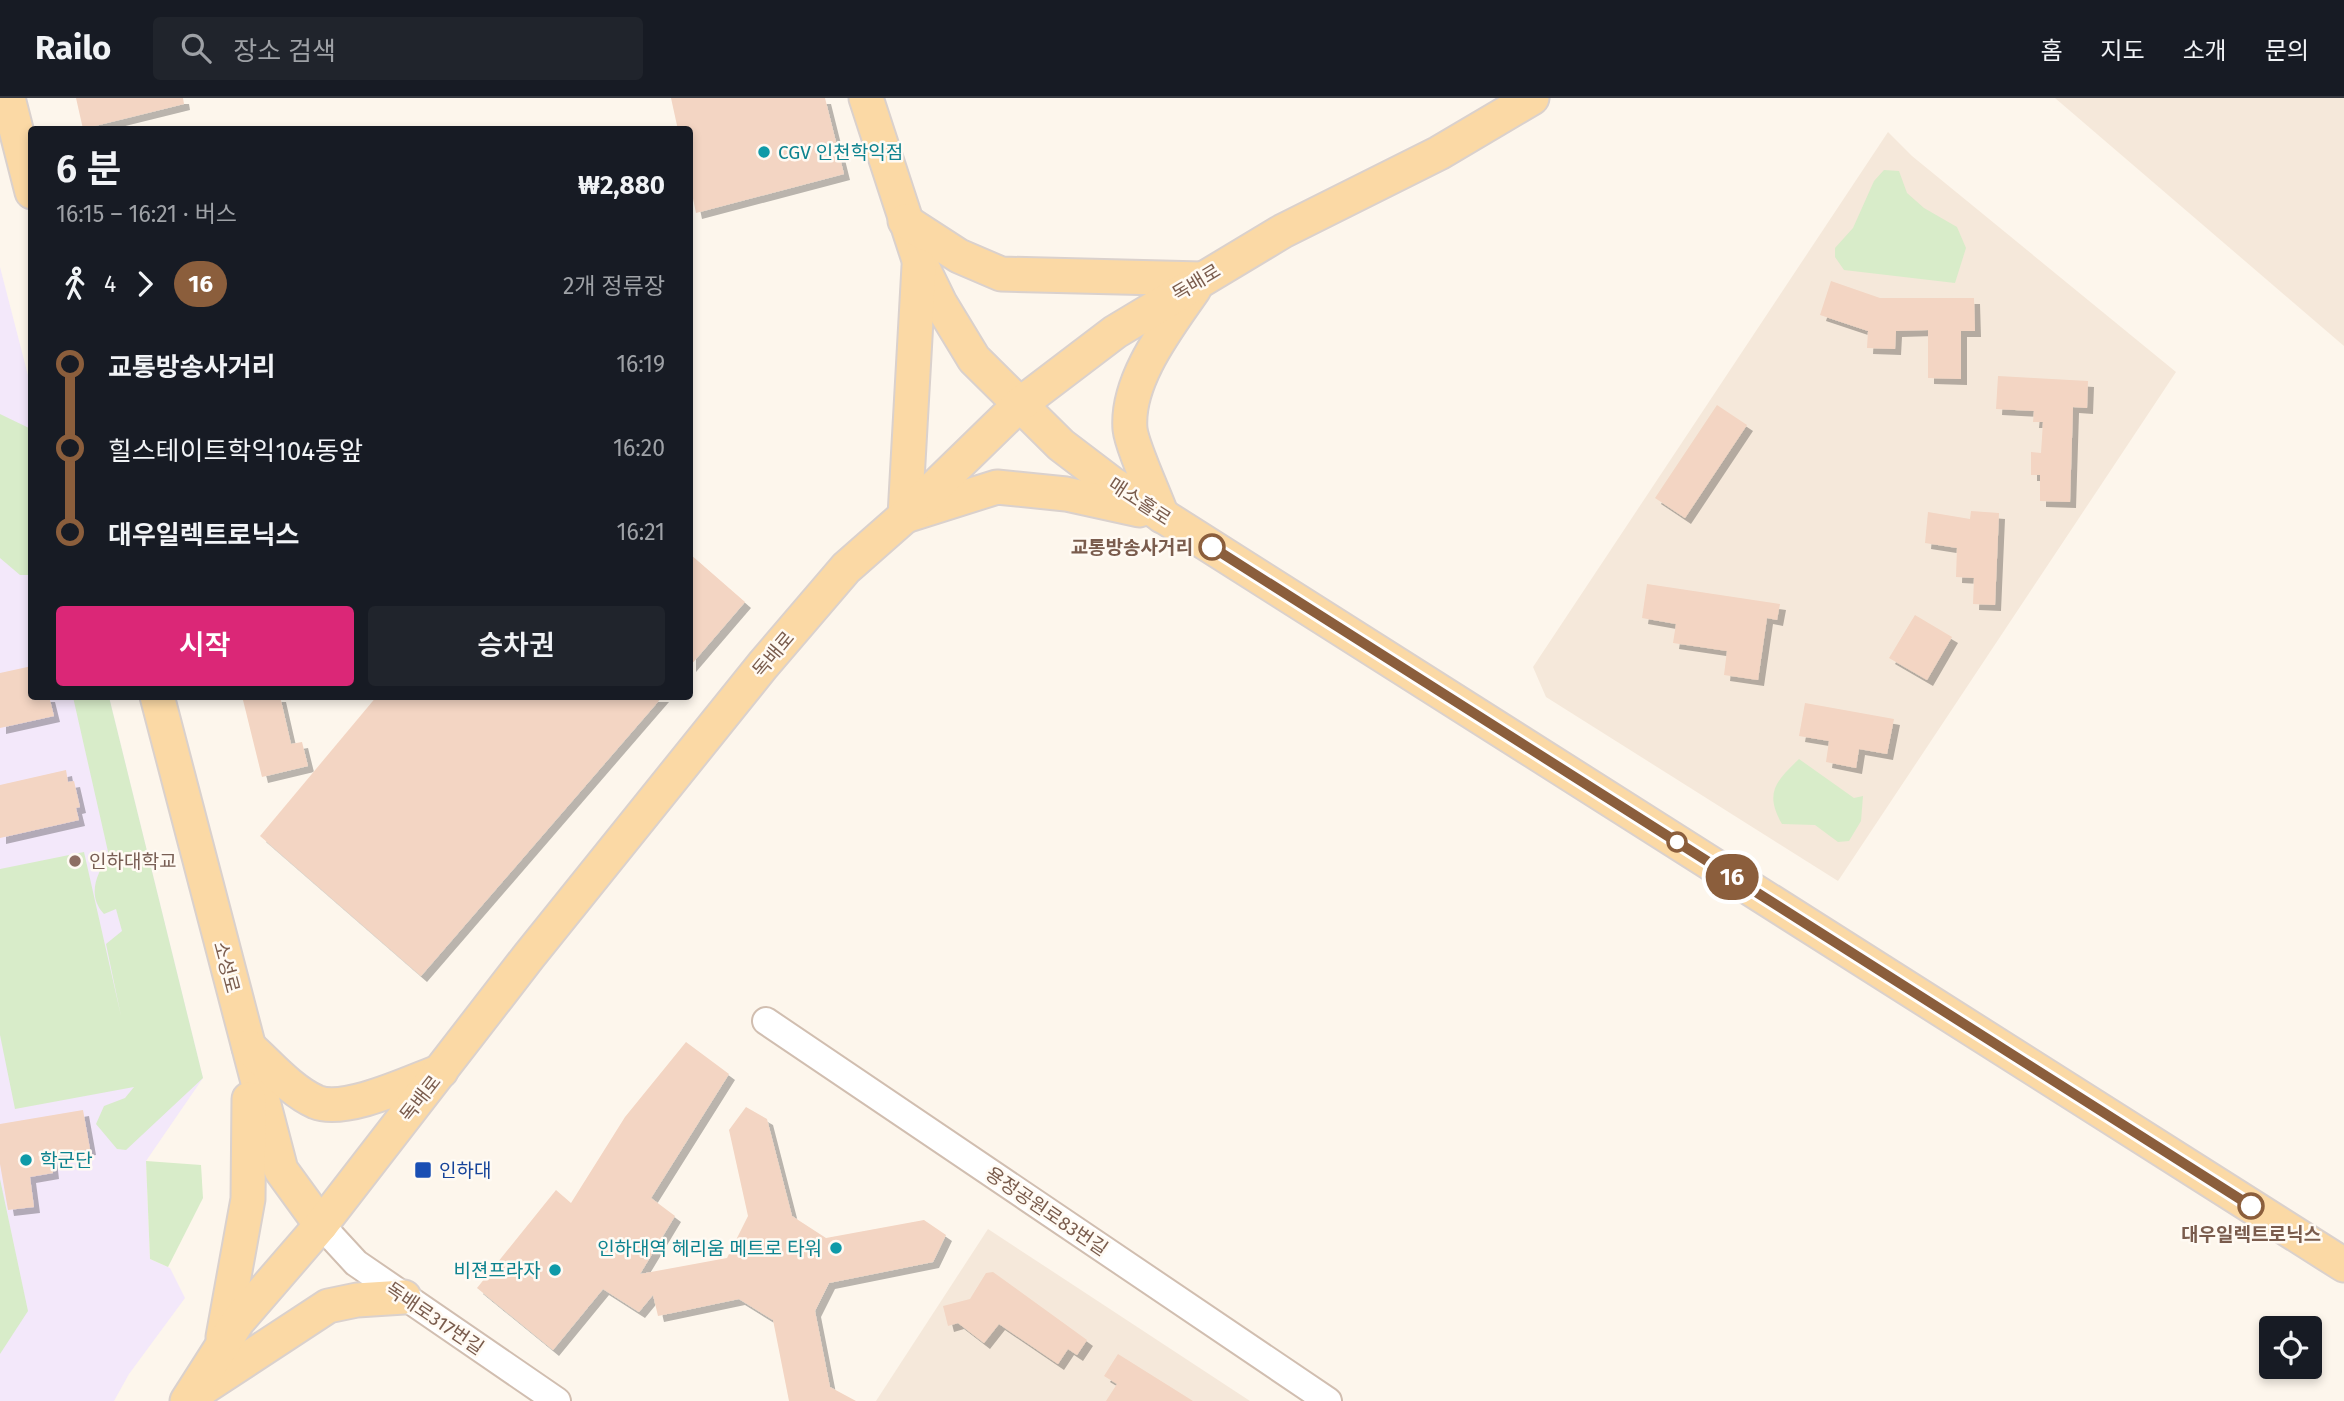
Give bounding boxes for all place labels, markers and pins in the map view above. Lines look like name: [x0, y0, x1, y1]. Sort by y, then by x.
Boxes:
place label: CGV 인천학익점: [778, 141, 903, 164]
marker: CGV 인천학익점: [756, 144, 772, 160]
marker: 교통방송사거리: [1199, 534, 1225, 560]
place label: 교통방송사거리: [1071, 536, 1193, 559]
unlabelled marker: [1667, 832, 1687, 852]
place label: 인하대학교: [89, 850, 176, 873]
marker: 인하대학교: [67, 853, 83, 869]
place label: 학군단: [40, 1149, 93, 1172]
marker: 학군단: [18, 1152, 34, 1168]
place label: 인하대: [439, 1159, 491, 1182]
marker: 인하대: [413, 1160, 433, 1180]
marker: 대우일렉트로닉스: [2238, 1193, 2264, 1219]
place label: 대우일렉트로닉스: [2181, 1223, 2321, 1246]
place label: 인하대역 헤리움 메트로 타워: [597, 1237, 822, 1260]
marker: 인하대역 헤리움 메트로 타워: [828, 1240, 844, 1256]
place label: 비젼프라자: [454, 1259, 541, 1282]
marker: 비젼프라자: [547, 1262, 563, 1278]

